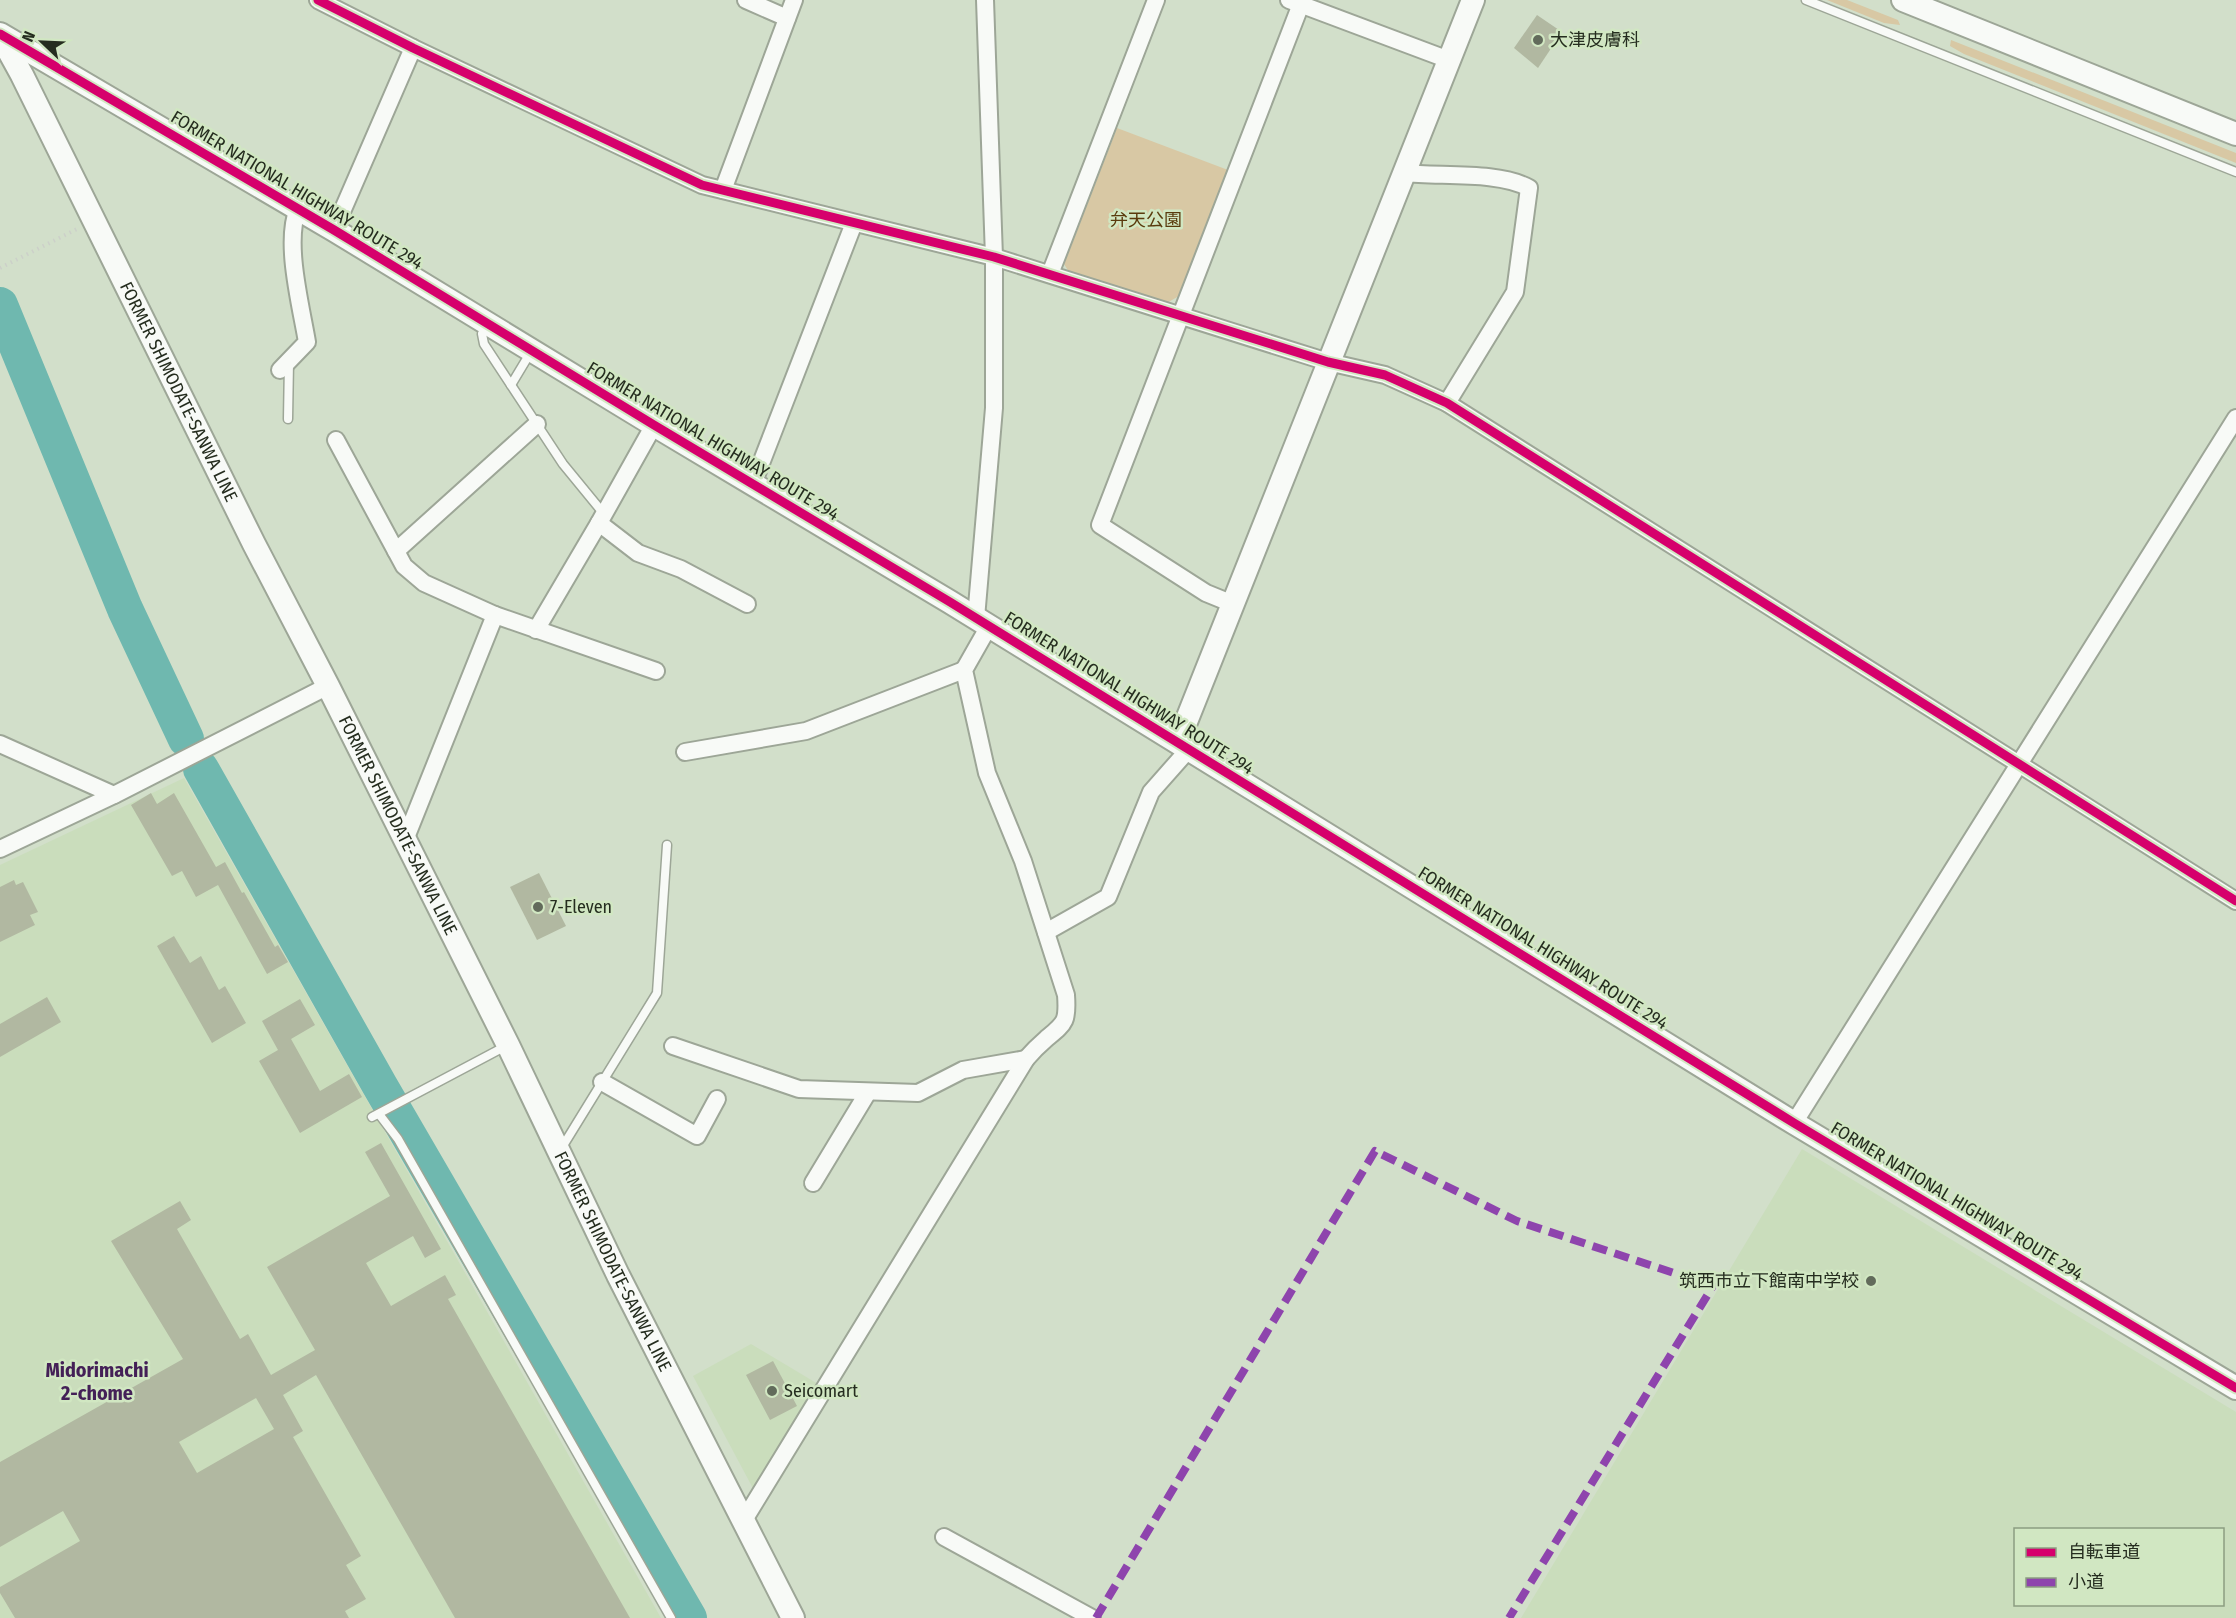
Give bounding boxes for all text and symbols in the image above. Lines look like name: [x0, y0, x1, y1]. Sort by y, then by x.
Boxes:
north arrow: [12, 12, 72, 72]
text: N: [18, 28, 39, 44]
place label: 大津皮膚科: [1550, 29, 1640, 51]
marker: 大津皮膚科: [1531, 33, 1545, 47]
street label: FORMER NATIONAL HIGHWAY ROUTE 294: [167, 106, 427, 274]
park label: 弁天公園: [1110, 209, 1182, 231]
street label: FORMER SHIMODATE-SANWA LINE: [115, 278, 242, 505]
street label: FORMER NATIONAL HIGHWAY ROUTE 294: [583, 357, 843, 525]
street label: FORMER NATIONAL HIGHWAY ROUTE 294: [1000, 607, 1258, 779]
street label: FORMER SHIMODATE-SANWA LINE: [334, 712, 462, 939]
street label: FORMER NATIONAL HIGHWAY ROUTE 294: [1414, 862, 1672, 1034]
place label: 7-Eleven: [550, 896, 612, 918]
marker: 7-Eleven: [531, 900, 545, 914]
street label: FORMER NATIONAL HIGHWAY ROUTE 294: [1827, 1117, 2087, 1285]
street label: FORMER SHIMODATE-SANWA LINE: [550, 1148, 676, 1375]
place label: 筑西市立下館南中学校: [1679, 1270, 1859, 1292]
marker: 筑西市立下館南中学校: [1864, 1274, 1878, 1288]
district label: Midorimachi 2-chome: [45, 1358, 149, 1405]
place label: Seicomart: [784, 1380, 858, 1402]
marker: Seicomart: [765, 1384, 779, 1398]
legend: [2014, 1528, 2224, 1606]
text: 自転車道: [2068, 1541, 2140, 1563]
text: 小道: [2068, 1571, 2104, 1593]

